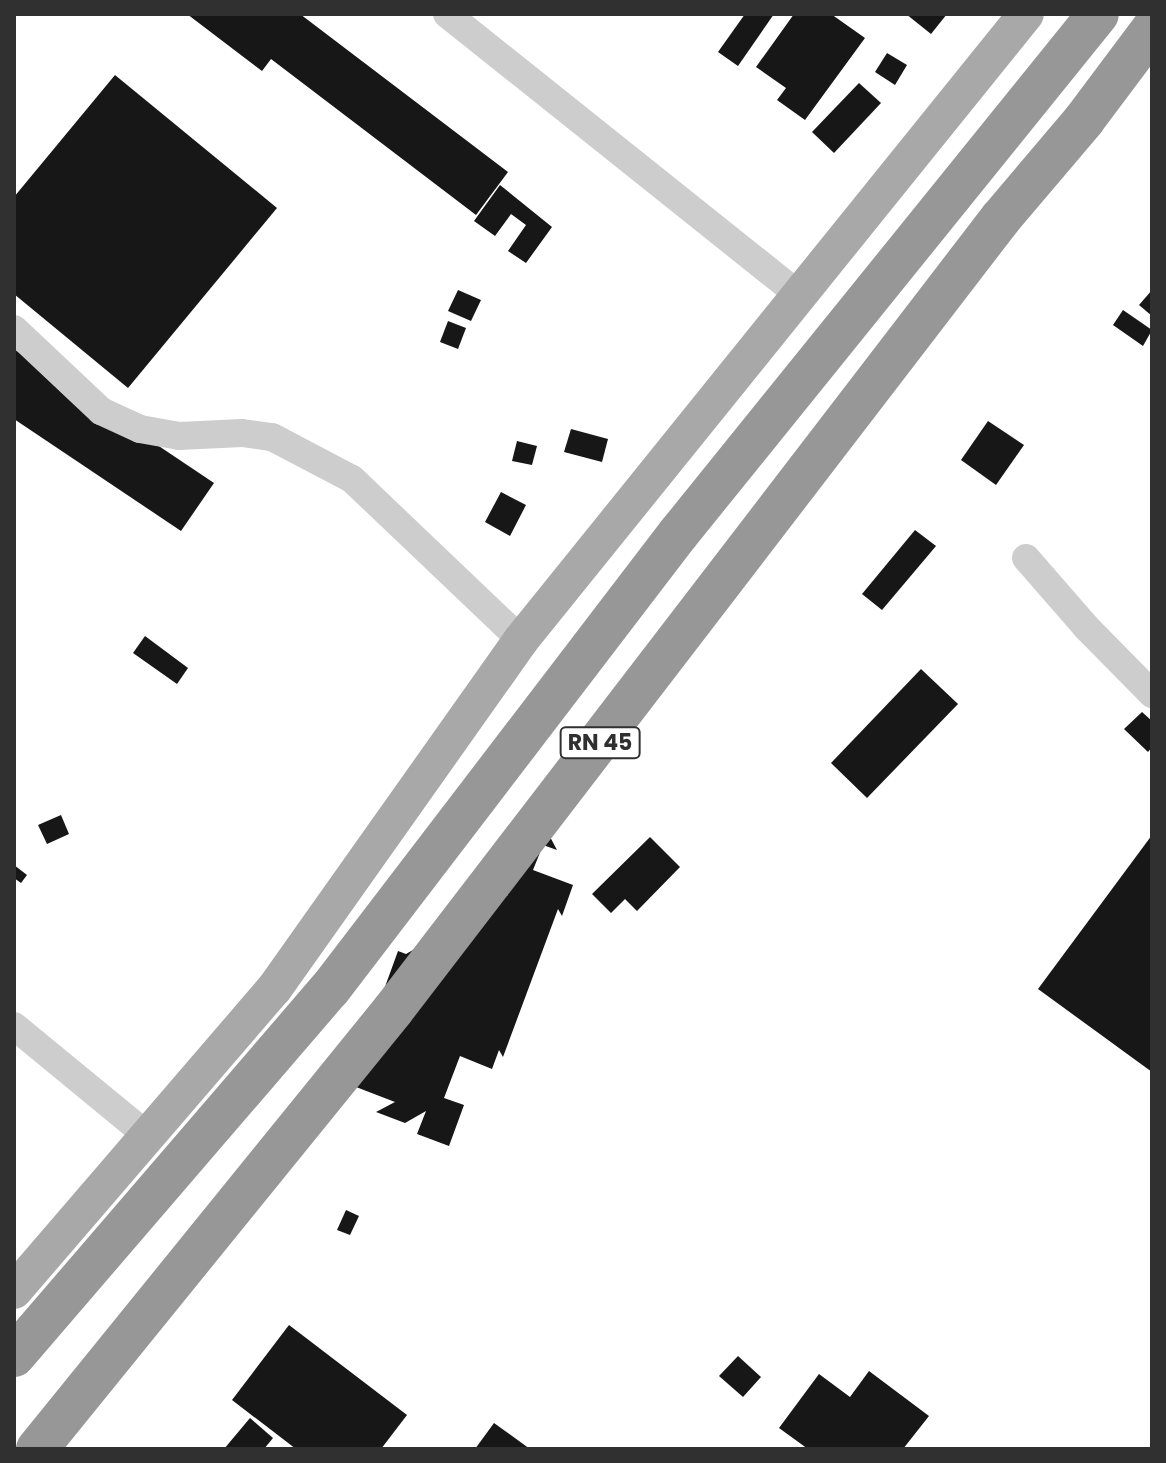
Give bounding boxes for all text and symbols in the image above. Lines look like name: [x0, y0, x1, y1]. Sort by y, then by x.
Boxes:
road number: RN 45: [558, 725, 642, 761]

